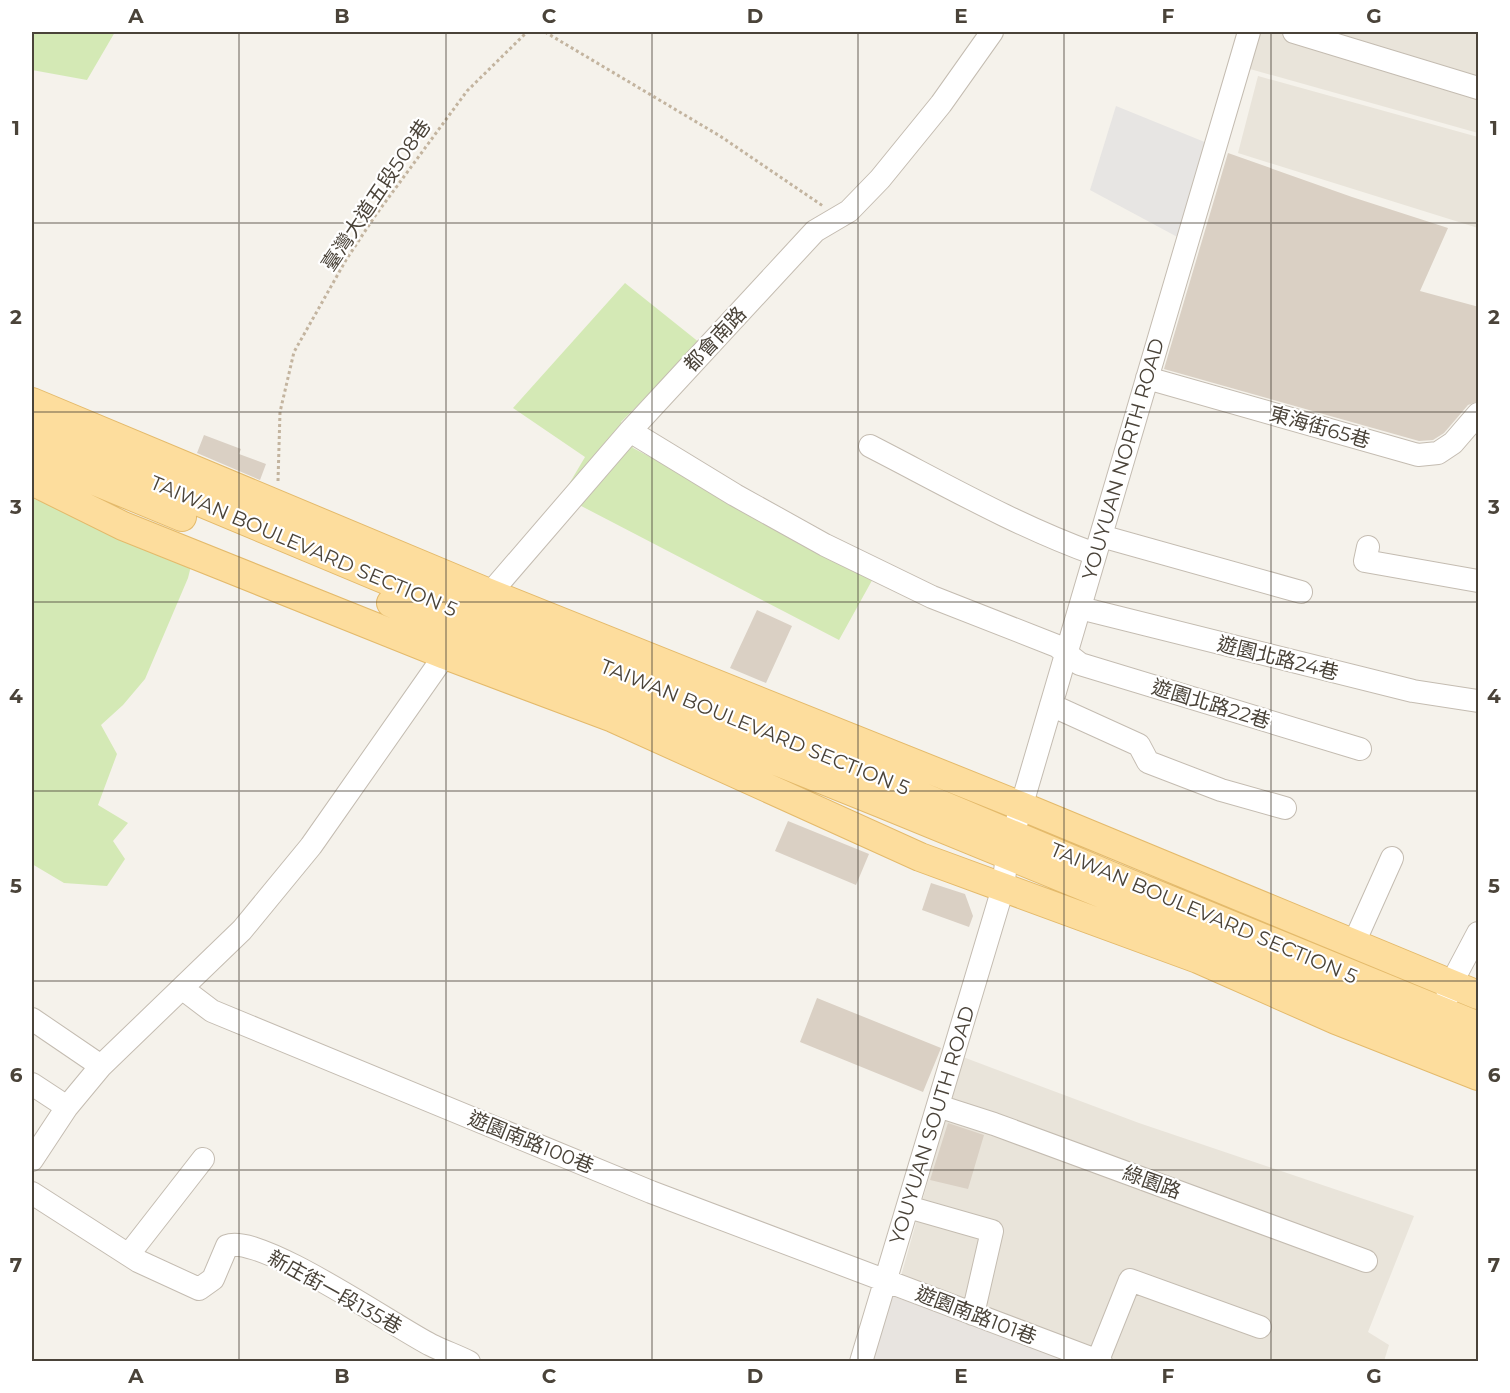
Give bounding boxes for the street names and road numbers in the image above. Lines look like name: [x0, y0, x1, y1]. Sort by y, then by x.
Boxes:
street label: 臺灣大道五段508巷: [316, 115, 436, 275]
street label: 都會南路: [679, 302, 751, 376]
street label: YOUYUAN NORTH ROAD: [1077, 335, 1169, 583]
street label: 東海街65巷: [1267, 401, 1373, 453]
street label: TAIWAN BOULEVARD SECTION 5: [147, 470, 461, 622]
street label: 遊園北路24巷: [1215, 631, 1341, 685]
street label: TAIWAN BOULEVARD SECTION 5: [597, 654, 913, 800]
street label: 遊園北路22巷: [1149, 675, 1273, 733]
street label: TAIWAN BOULEVARD SECTION 5: [1047, 837, 1361, 989]
street label: YOUYUAN SOUTH ROAD: [884, 1003, 980, 1247]
street label: 遊園南路100巷: [465, 1106, 597, 1178]
street label: 綠園路: [1120, 1160, 1184, 1204]
street label: 新庄街一段135巷: [264, 1245, 406, 1339]
street label: 遊園南路101巷: [912, 1281, 1040, 1349]

